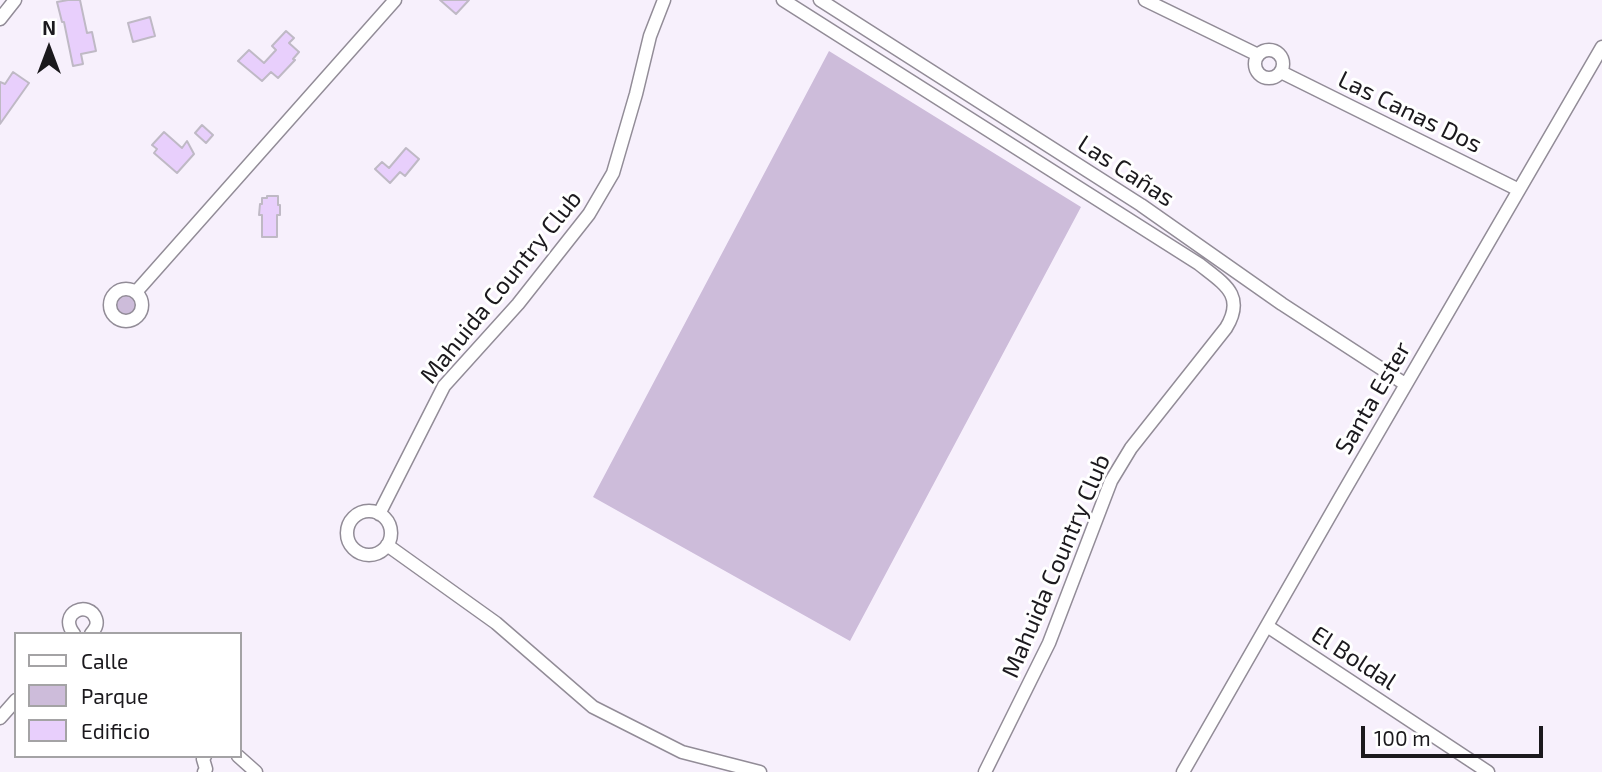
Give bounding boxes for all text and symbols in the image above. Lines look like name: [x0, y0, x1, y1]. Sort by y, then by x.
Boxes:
north arrow: [14, 14, 84, 84]
text: N: [42, 16, 56, 39]
street label: Las Canas Dos: [1333, 65, 1487, 159]
street label: Las Cañas: [1072, 129, 1180, 213]
street label: Mahuida Country Club: [414, 185, 588, 389]
street label: Santa Ester: [1329, 336, 1417, 460]
street label: Mahuida Country Club: [996, 450, 1116, 682]
street label: El Boldal: [1306, 620, 1402, 696]
legend: [14, 632, 242, 758]
text: Calle: [81, 648, 128, 673]
text: Parque: [81, 683, 148, 708]
scale bar: [1364, 712, 1546, 756]
text: Edificio: [81, 718, 150, 743]
text: 100 m: [1374, 725, 1431, 750]

